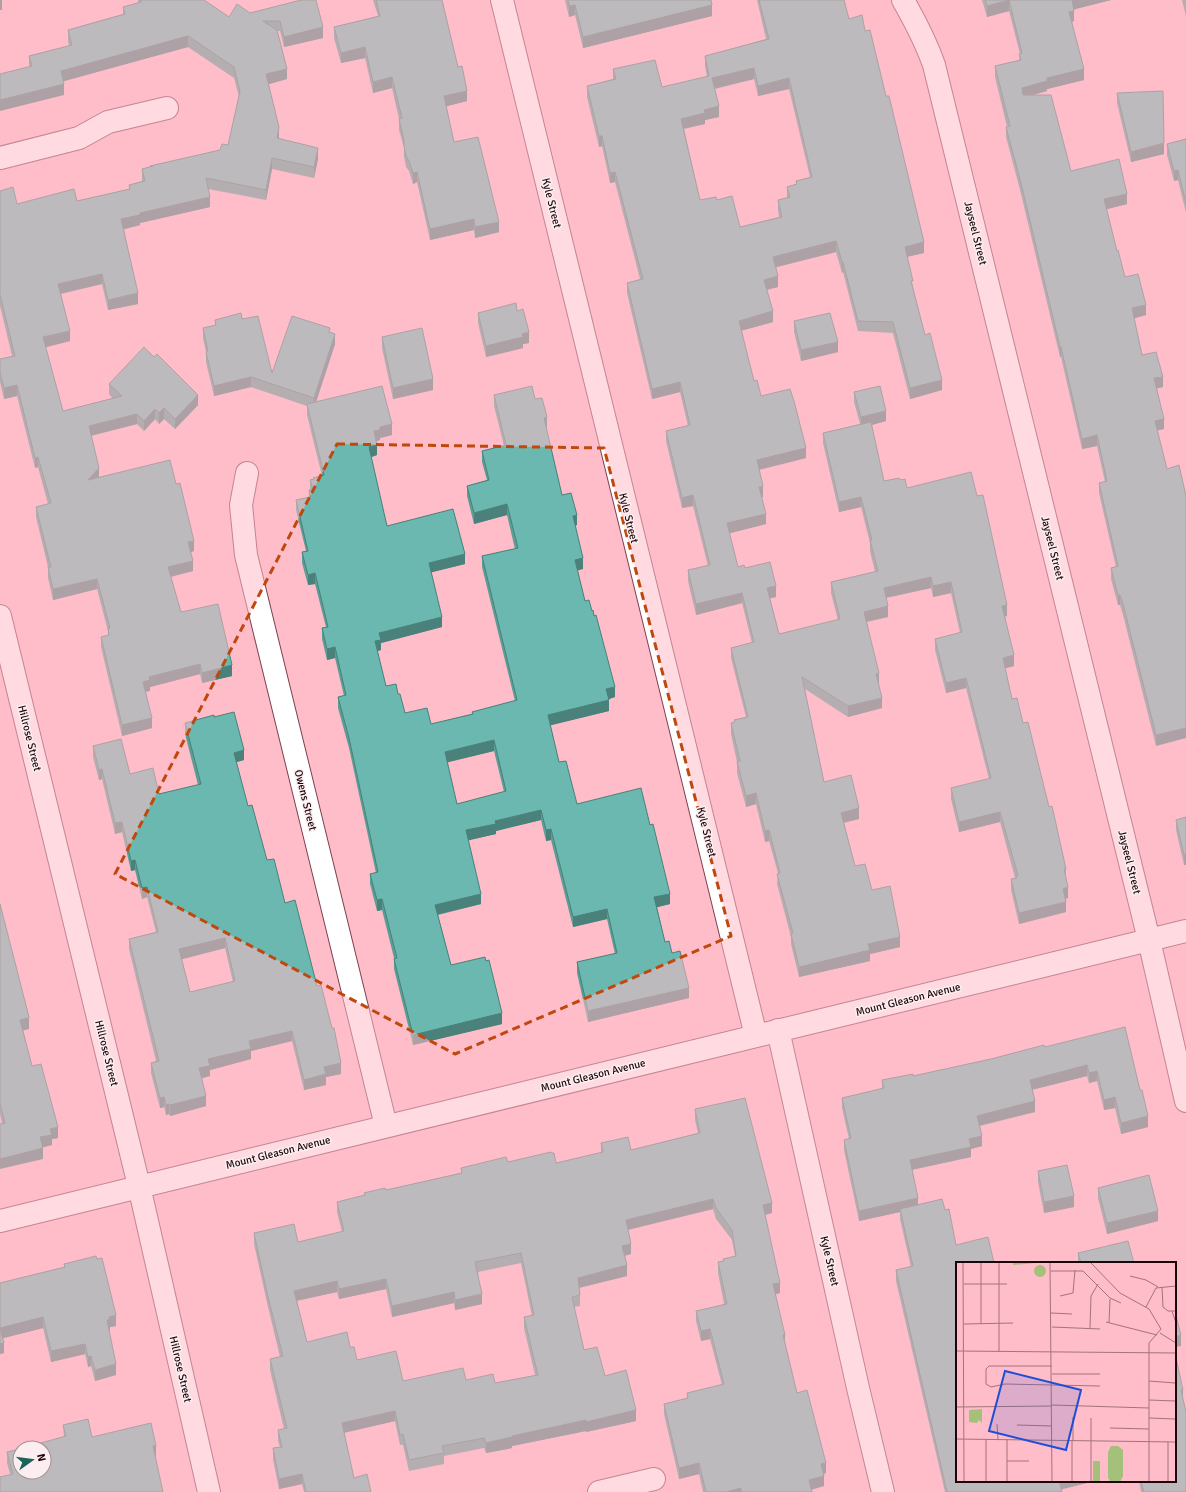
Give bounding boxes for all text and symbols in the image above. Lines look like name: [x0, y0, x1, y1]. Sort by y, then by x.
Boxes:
street label: Kyle Street: [539, 177, 564, 230]
street label: Jayseel Street: [961, 200, 990, 267]
street label: Kyle Street: [616, 492, 641, 545]
street label: Jayseel Street: [1038, 515, 1067, 582]
street label: Hillrose Street: [15, 704, 44, 773]
street label: Owens Street: [292, 768, 319, 832]
street label: Kyle Street: [694, 806, 719, 859]
street label: Jayseel Street: [1115, 829, 1144, 896]
street label: Mount Gleason Avenue: [854, 980, 962, 1019]
street label: Hillrose Street: [92, 1019, 121, 1088]
street label: Mount Gleason Avenue: [539, 1056, 647, 1095]
street label: Mount Gleason Avenue: [224, 1133, 332, 1172]
street label: Kyle Street: [817, 1235, 842, 1288]
inset map: [956, 1262, 1176, 1482]
street label: Hillrose Street: [167, 1335, 194, 1404]
north arrow: [12, 1440, 52, 1480]
text: N: [34, 1452, 48, 1463]

